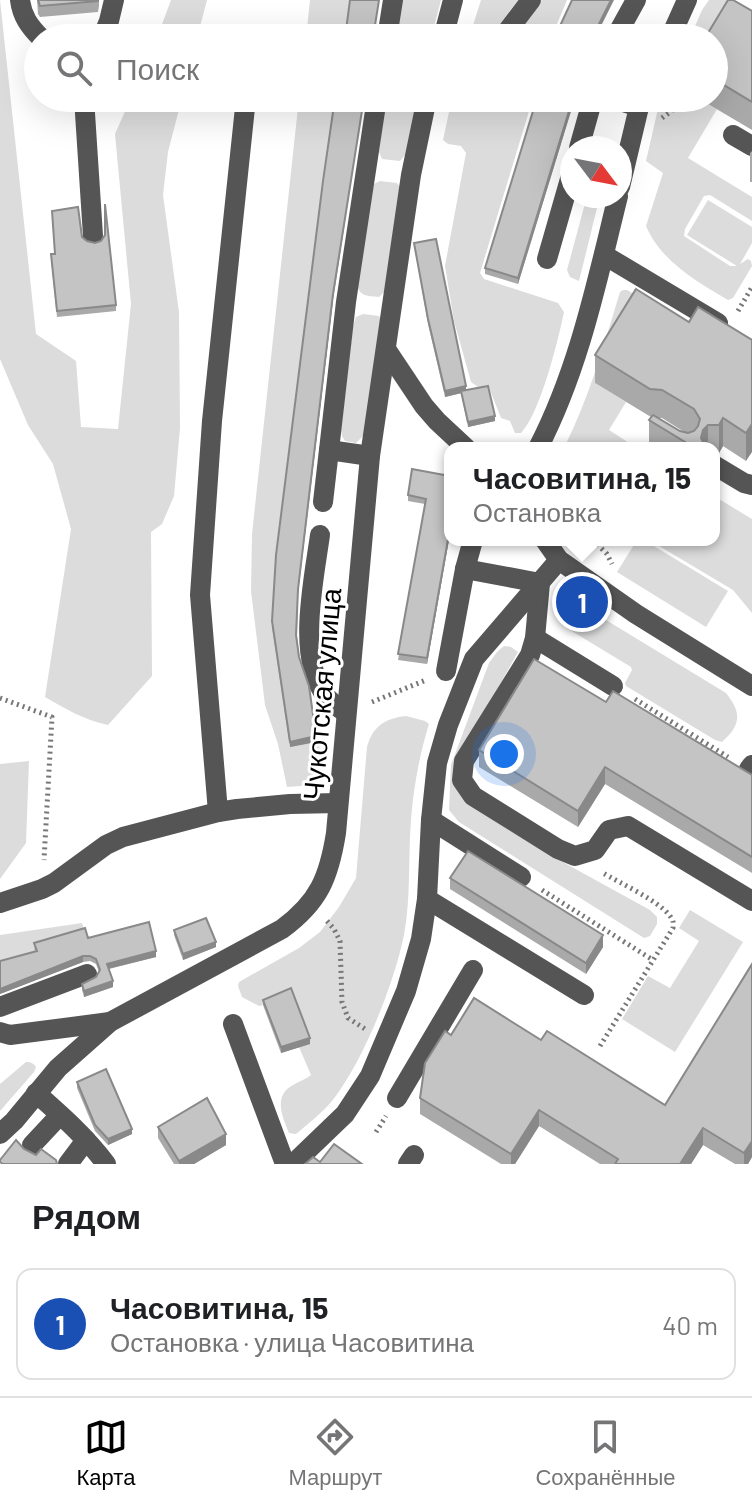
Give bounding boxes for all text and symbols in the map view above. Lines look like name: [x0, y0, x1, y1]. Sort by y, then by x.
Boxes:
search box: [24, 24, 728, 112]
icon: search: [52, 46, 96, 90]
text: Поиск: [116, 50, 199, 86]
north arrow: [560, 136, 632, 208]
popup: [444, 442, 720, 546]
text: Часовитина, 15: [473, 459, 691, 495]
text: Остановка: [473, 496, 601, 527]
pin: 1: [556, 572, 608, 632]
street label: Чукотская улица: [295, 586, 347, 802]
your location: [484, 734, 524, 774]
text: Рядом: [32, 1195, 141, 1236]
text: Часовитина, 15: [110, 1289, 328, 1325]
text: 1: [55, 1309, 65, 1340]
text: 40 m: [662, 1309, 718, 1340]
text: Остановка · улица Часовитина: [110, 1326, 474, 1357]
tab: Карта: [77, 1415, 135, 1491]
tab: Маршрут: [289, 1415, 382, 1491]
tab: Сохранённые: [535, 1415, 675, 1491]

